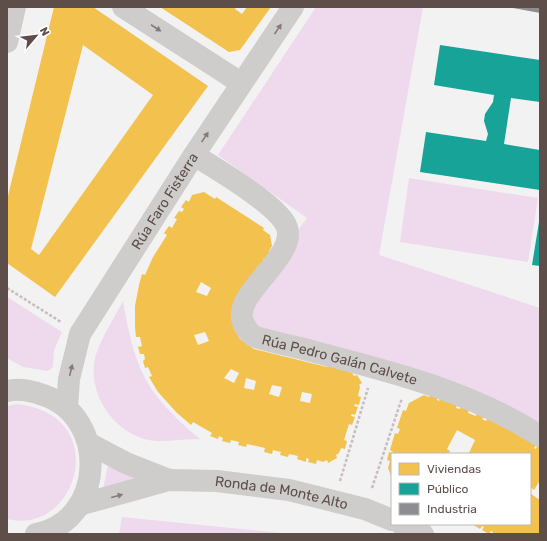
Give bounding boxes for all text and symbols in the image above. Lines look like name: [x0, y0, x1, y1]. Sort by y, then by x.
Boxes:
north arrow: [16, 16, 56, 56]
one-way arrow: [151, 24, 161, 32]
one-way arrow: [274, 24, 282, 34]
text: N: [37, 25, 52, 38]
one-way arrow: [202, 131, 209, 143]
street label: Rúa Faro Fisterra: [128, 150, 202, 253]
street label: Rúa Pedro Galán Calvete: [260, 331, 420, 388]
one-way arrow: [69, 363, 75, 376]
legend: [391, 453, 531, 525]
text: Viviendas: [427, 462, 481, 476]
street label: Ronda de Monte Alto: [214, 472, 350, 513]
text: Público: [427, 482, 469, 496]
one-way arrow: [110, 492, 123, 498]
text: Industria: [427, 502, 477, 516]

